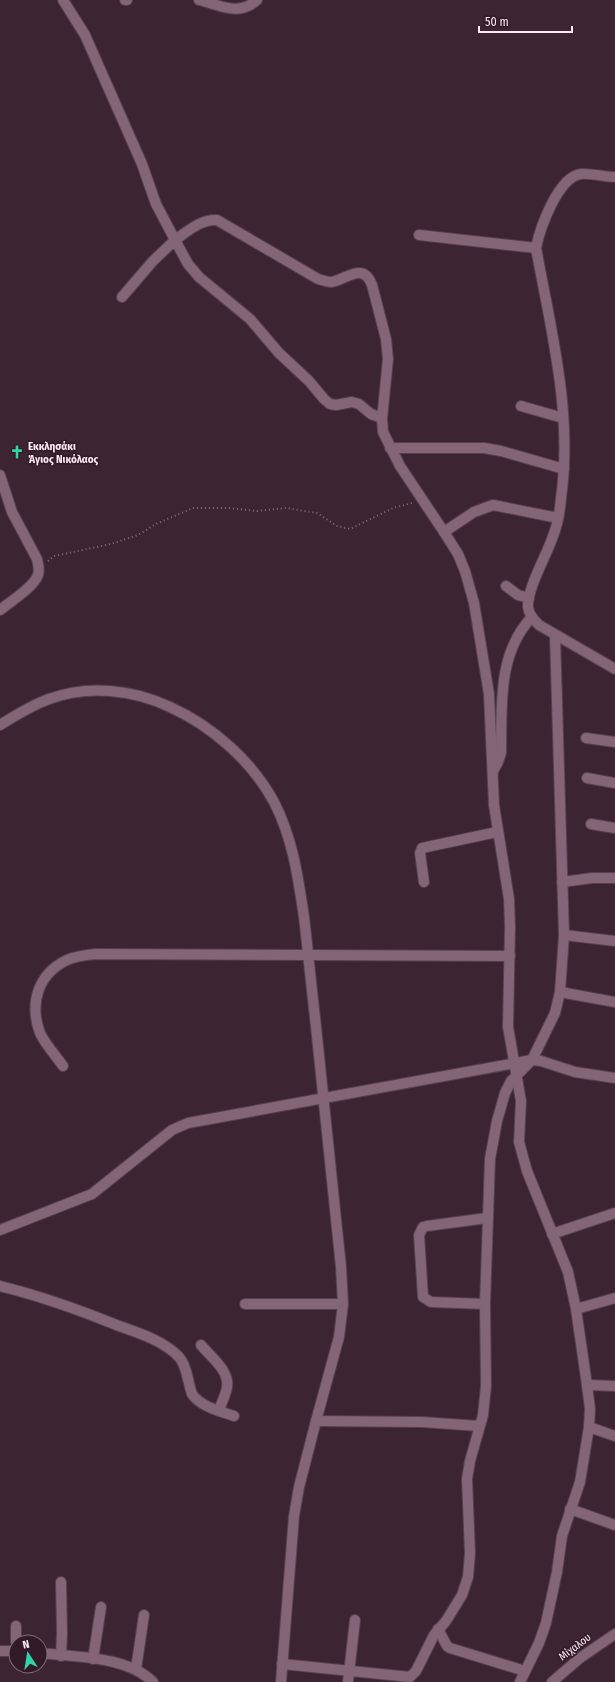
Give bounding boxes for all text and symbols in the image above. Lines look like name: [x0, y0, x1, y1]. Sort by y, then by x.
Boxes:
scale bar: [479, 8, 572, 34]
text: 50 m: [485, 15, 509, 29]
place label: Εκκλησάκι Άγιος Νικόλαος: [28, 440, 99, 466]
church icon: Εκκλησάκι Άγιος Νικόλαος: [9, 444, 25, 460]
street label: Μίχαλου: [556, 1631, 594, 1663]
north arrow: [8, 1634, 48, 1674]
text: N: [21, 1638, 31, 1652]

